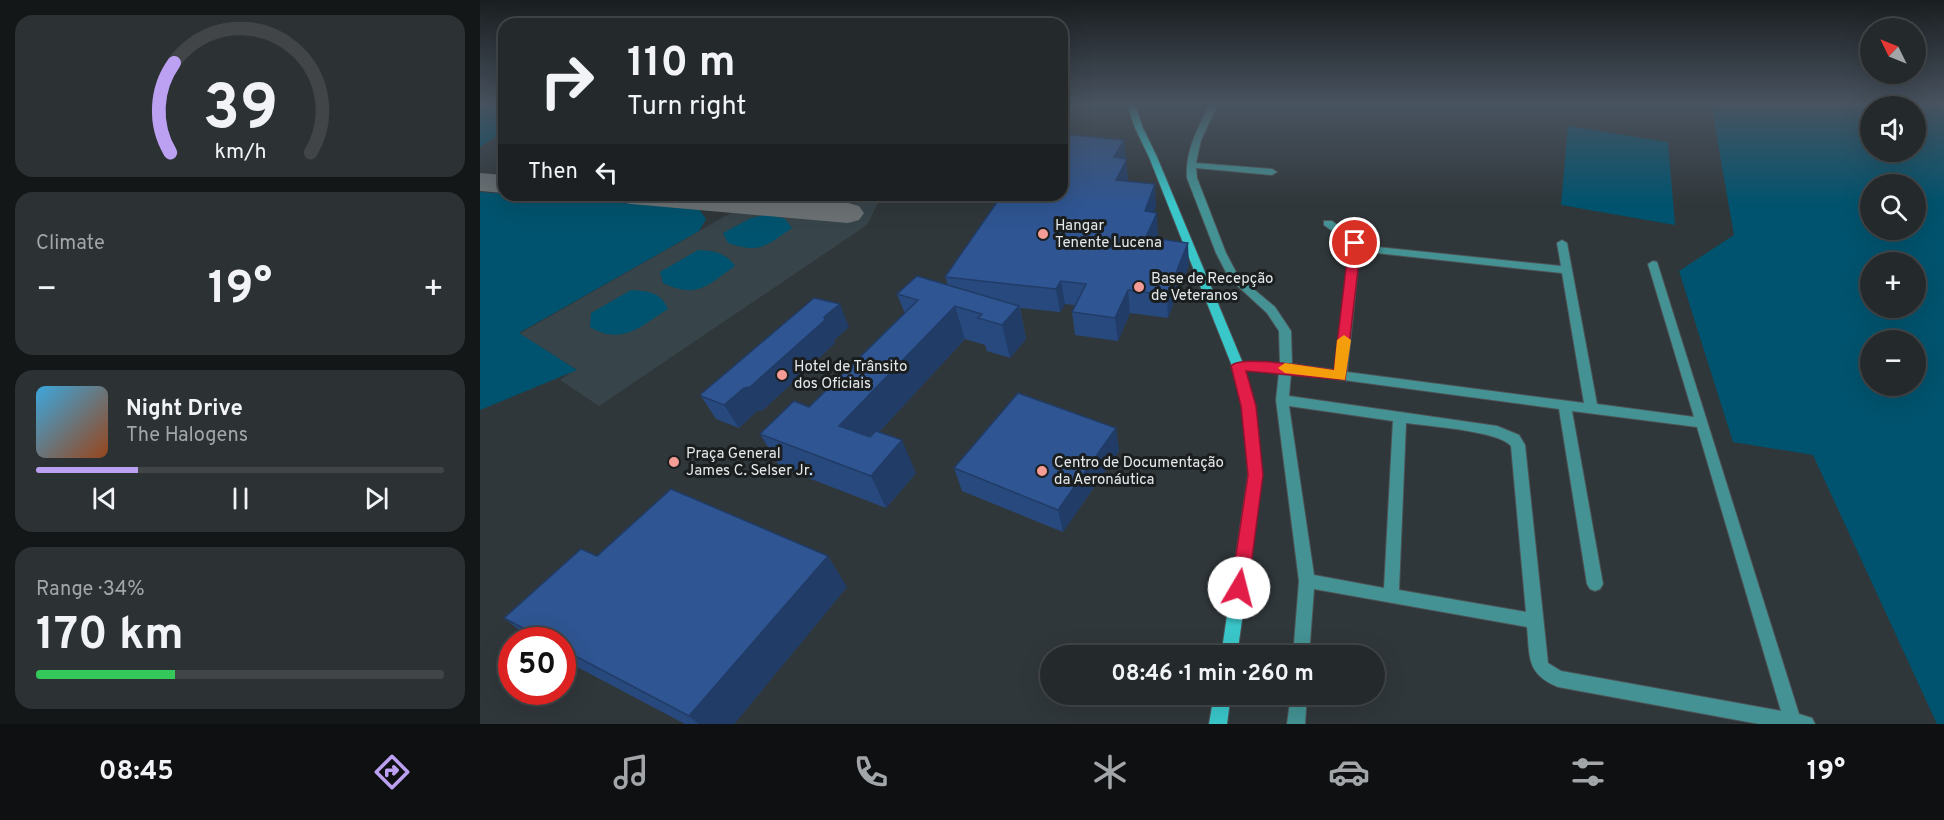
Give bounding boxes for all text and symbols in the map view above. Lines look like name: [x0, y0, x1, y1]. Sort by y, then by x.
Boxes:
north arrow: [1860, 18, 1926, 84]
map controls: [1860, 18, 1926, 396]
text: 110 m: [627, 38, 736, 91]
icon: right: [528, 42, 606, 120]
text: 39: [202, 72, 278, 151]
text: Turn right: [627, 90, 746, 124]
button: sound: [1860, 96, 1926, 162]
text: km/h: [214, 140, 266, 167]
icon: left: [590, 156, 623, 189]
text: Then: [528, 159, 578, 186]
button: search: [1860, 174, 1926, 240]
place label: Hangar Tenente Lucena: [1055, 217, 1162, 253]
pin: [1329, 217, 1380, 268]
icon: arrive: [1338, 226, 1371, 259]
marker: Hangar Tenente Lucena: [1036, 227, 1050, 241]
text: Climate: [36, 231, 105, 257]
button: +: [1860, 252, 1926, 318]
text: 19°: [208, 262, 272, 319]
text: −: [36, 270, 57, 312]
text: +: [423, 270, 444, 312]
place label: Base de Recepção de Veteranos: [1151, 270, 1273, 306]
marker: Base de Recepção de Veteranos: [1132, 280, 1146, 294]
button: −: [1860, 330, 1926, 396]
place label: Hotel de Trânsito dos Oficiais: [794, 358, 907, 394]
marker: Hotel de Trânsito dos Oficiais: [775, 368, 789, 382]
text: Night Drive: [126, 396, 243, 423]
text: The Halogens: [126, 423, 248, 449]
place label: Praça General James C. Selser Jr.: [686, 445, 813, 481]
place label: Centro de Documentação da Aeronáutica: [1054, 454, 1224, 490]
marker: Praça General James C. Selser Jr.: [667, 455, 681, 469]
marker: Centro de Documentação da Aeronáutica: [1035, 464, 1049, 478]
icon: previous: [88, 482, 121, 515]
icon: pause: [224, 482, 257, 515]
icon: next: [360, 482, 393, 515]
position arrow: [1207, 556, 1271, 620]
text: Range · 34%: [36, 577, 145, 603]
text: 170 km: [36, 608, 184, 665]
speed limit sign: 50: [498, 627, 576, 705]
text: 08:46 · 1 min · 260 m: [1111, 661, 1314, 688]
icon: directions: [371, 751, 413, 793]
icon: music: [610, 751, 652, 793]
icon: phone: [850, 751, 892, 793]
icon: climate: [1089, 751, 1131, 793]
icon: car: [1328, 751, 1370, 793]
icon: filters: [1567, 751, 1609, 793]
text: 08:45: [99, 755, 174, 789]
text: 19°: [1807, 755, 1845, 789]

